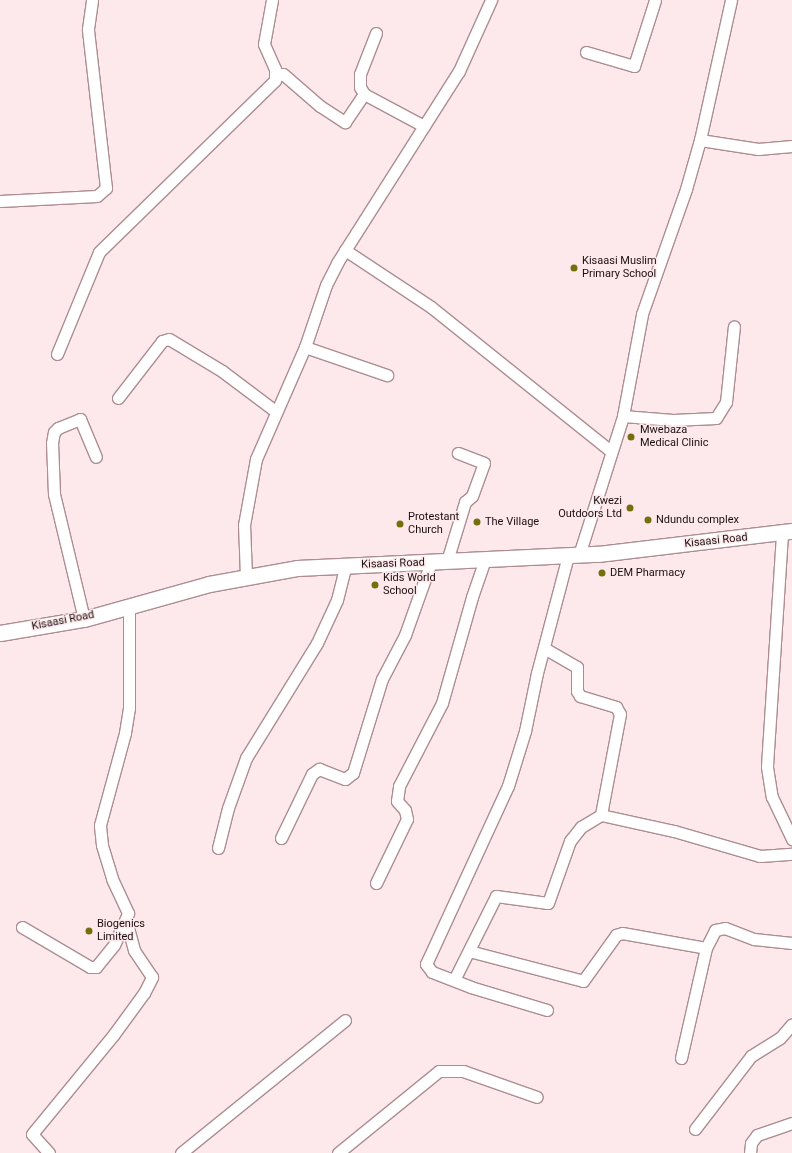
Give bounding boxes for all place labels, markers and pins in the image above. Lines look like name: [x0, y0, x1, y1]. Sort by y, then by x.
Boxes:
place label: Kisaasi Muslim Primary School: [582, 255, 657, 281]
marker: Kisaasi Muslim Primary School: [569, 263, 579, 273]
place label: Mwebaza Medical Clinic: [640, 424, 708, 450]
marker: Mwebaza Medical Clinic: [625, 431, 637, 443]
place label: Kwezi Outdoors Ltd: [558, 495, 622, 521]
marker: Kwezi Outdoors Ltd: [625, 503, 635, 513]
place label: Protestant Church: [408, 511, 459, 537]
place label: Ndundu complex: [656, 513, 739, 527]
place label: The Village: [485, 515, 539, 529]
marker: Ndundu complex: [643, 515, 653, 525]
marker: The Village: [472, 517, 482, 527]
marker: Protestant Church: [395, 519, 405, 529]
place label: DEM Pharmacy: [610, 566, 685, 580]
marker: DEM Pharmacy: [597, 568, 607, 578]
place label: Kids World School: [383, 572, 436, 598]
marker: Kids World School: [370, 580, 380, 590]
place label: Biogenics Limited: [97, 918, 145, 944]
marker: Biogenics Limited: [84, 926, 94, 936]

